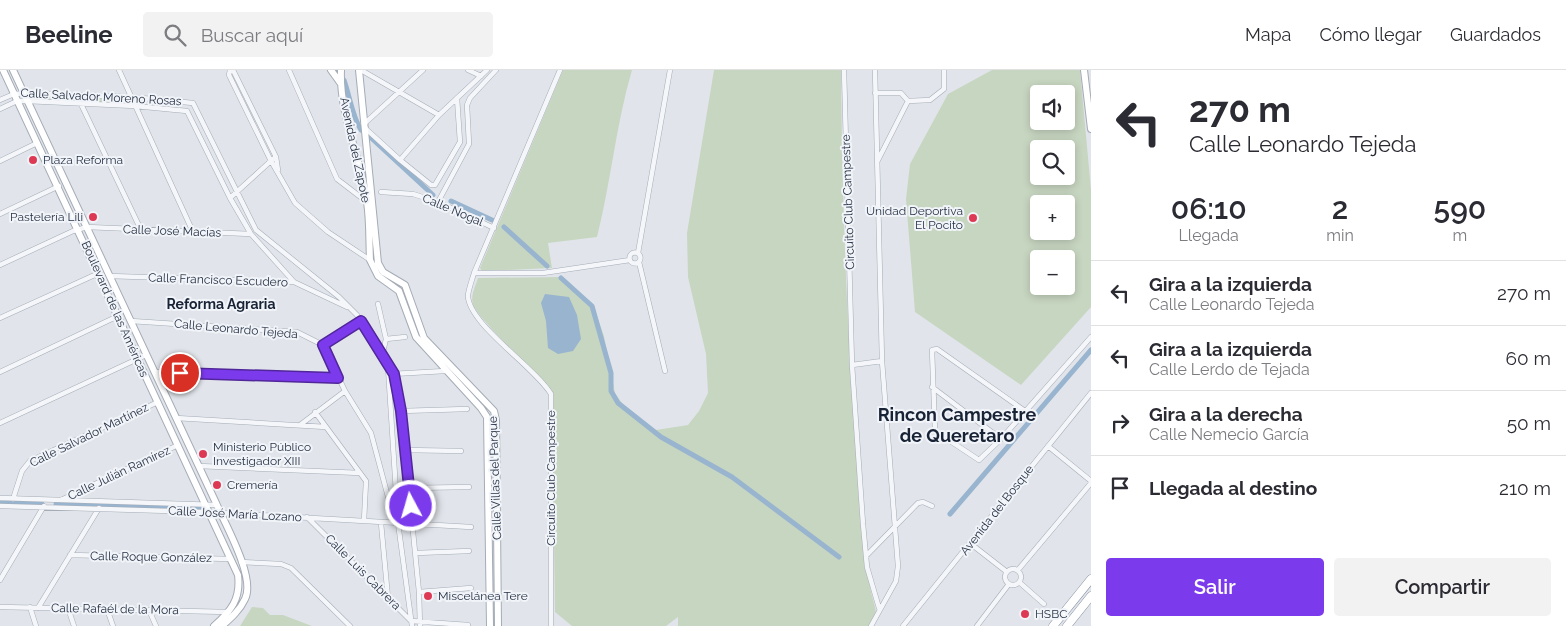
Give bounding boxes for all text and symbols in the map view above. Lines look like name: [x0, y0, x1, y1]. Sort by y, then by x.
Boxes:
search box: [143, 12, 493, 57]
text: Beeline: [25, 20, 113, 49]
icon: search: [161, 21, 189, 49]
text: Buscar aquí: [201, 24, 303, 46]
text: Mapa: [1245, 24, 1291, 45]
text: Cómo llegar: [1319, 24, 1422, 45]
text: Guardados: [1450, 24, 1541, 45]
map controls: [1030, 85, 1075, 295]
button: sound: [1030, 85, 1075, 130]
street label: Calle Salvador Moreno Rosas: [20, 86, 182, 108]
text: 270 m: [1189, 89, 1291, 130]
icon: left: [1106, 90, 1171, 155]
street label: Avenida del Zapote: [337, 96, 373, 204]
text: Calle Leonardo Tejeda: [1189, 131, 1417, 157]
street label: Circuito Club Campestre: [839, 134, 857, 270]
button: search: [1030, 140, 1075, 185]
place label: Plaza Reforma: [43, 153, 123, 167]
marker: Plaza Reforma: [27, 154, 39, 166]
street label: Calle Nogal: [420, 191, 486, 229]
text: 06:10: [1171, 191, 1247, 226]
text: 2: [1332, 191, 1348, 226]
text: 590: [1434, 191, 1486, 226]
button: +: [1030, 195, 1075, 240]
place label: Unidad Deportiva El Pocito: [866, 204, 963, 232]
place label: Pastelería Lili: [10, 210, 83, 224]
marker: Pastelería Lili: [87, 211, 99, 223]
marker: Unidad Deportiva El Pocito: [967, 212, 979, 224]
street label: Calle José Macías: [123, 222, 222, 240]
text: Llegada: [1178, 226, 1239, 245]
text: min: [1326, 226, 1354, 245]
text: m: [1453, 226, 1467, 245]
street label: Boulevard de las Américas: [79, 239, 151, 379]
button: −: [1030, 250, 1075, 295]
street label: Calle Francisco Escudero: [148, 271, 288, 289]
text: Gira a la izquierda: [1149, 273, 1312, 295]
icon: left: [1106, 279, 1134, 307]
text: 270 m: [1497, 282, 1551, 304]
text: Calle Leonardo Tejeda: [1149, 295, 1314, 314]
district label: Reforma Agraria: [167, 296, 275, 312]
street label: Calle Leonardo Tejeda: [174, 317, 298, 341]
text: Gira a la izquierda: [1149, 338, 1312, 360]
icon: left: [1106, 344, 1134, 372]
text: 60 m: [1506, 347, 1551, 369]
pin: [159, 352, 201, 394]
icon: arrive: [166, 359, 194, 387]
text: Calle Lerdo de Tejada: [1149, 360, 1310, 379]
street label: Calle Salvador Martínez: [27, 400, 151, 470]
text: Gira a la derecha: [1149, 403, 1303, 425]
district label: Rincon Campestre de Queretaro: [878, 404, 1036, 446]
icon: right: [1106, 409, 1134, 437]
street label: Circuito Club Campestre: [544, 410, 558, 546]
text: 50 m: [1507, 412, 1551, 434]
street label: Calle Villas del Parque: [486, 416, 504, 540]
text: Calle Nemecio García: [1149, 425, 1309, 444]
place label: Ministerio Público Investigador XIII: [213, 440, 311, 468]
street label: Calle Julián Ramírez: [66, 443, 172, 503]
marker: Ministerio Público Investigador XIII: [197, 448, 209, 460]
street label: Avenida del Bosque: [957, 462, 1037, 558]
icon: arrive: [1106, 474, 1134, 502]
text: Llegada al destino: [1149, 477, 1317, 499]
text: 210 m: [1499, 477, 1551, 499]
place label: Cremería: [227, 478, 278, 492]
marker: Cremería: [211, 479, 223, 491]
position arrow: [384, 479, 436, 531]
street label: Calle José María Lozano: [168, 504, 302, 524]
street label: Calle Luis Cabrera: [322, 531, 404, 613]
street label: Calle Roque González: [90, 549, 212, 565]
button: Salir: [1106, 558, 1324, 616]
button: Compartir: [1334, 558, 1551, 616]
place label: Miscelánea Tere: [438, 589, 528, 603]
marker: Miscelánea Tere: [422, 590, 434, 602]
street label: Calle Rafaél de la Mora: [51, 601, 179, 617]
place label: HSBC: [1035, 607, 1067, 621]
marker: HSBC: [1019, 608, 1031, 620]

